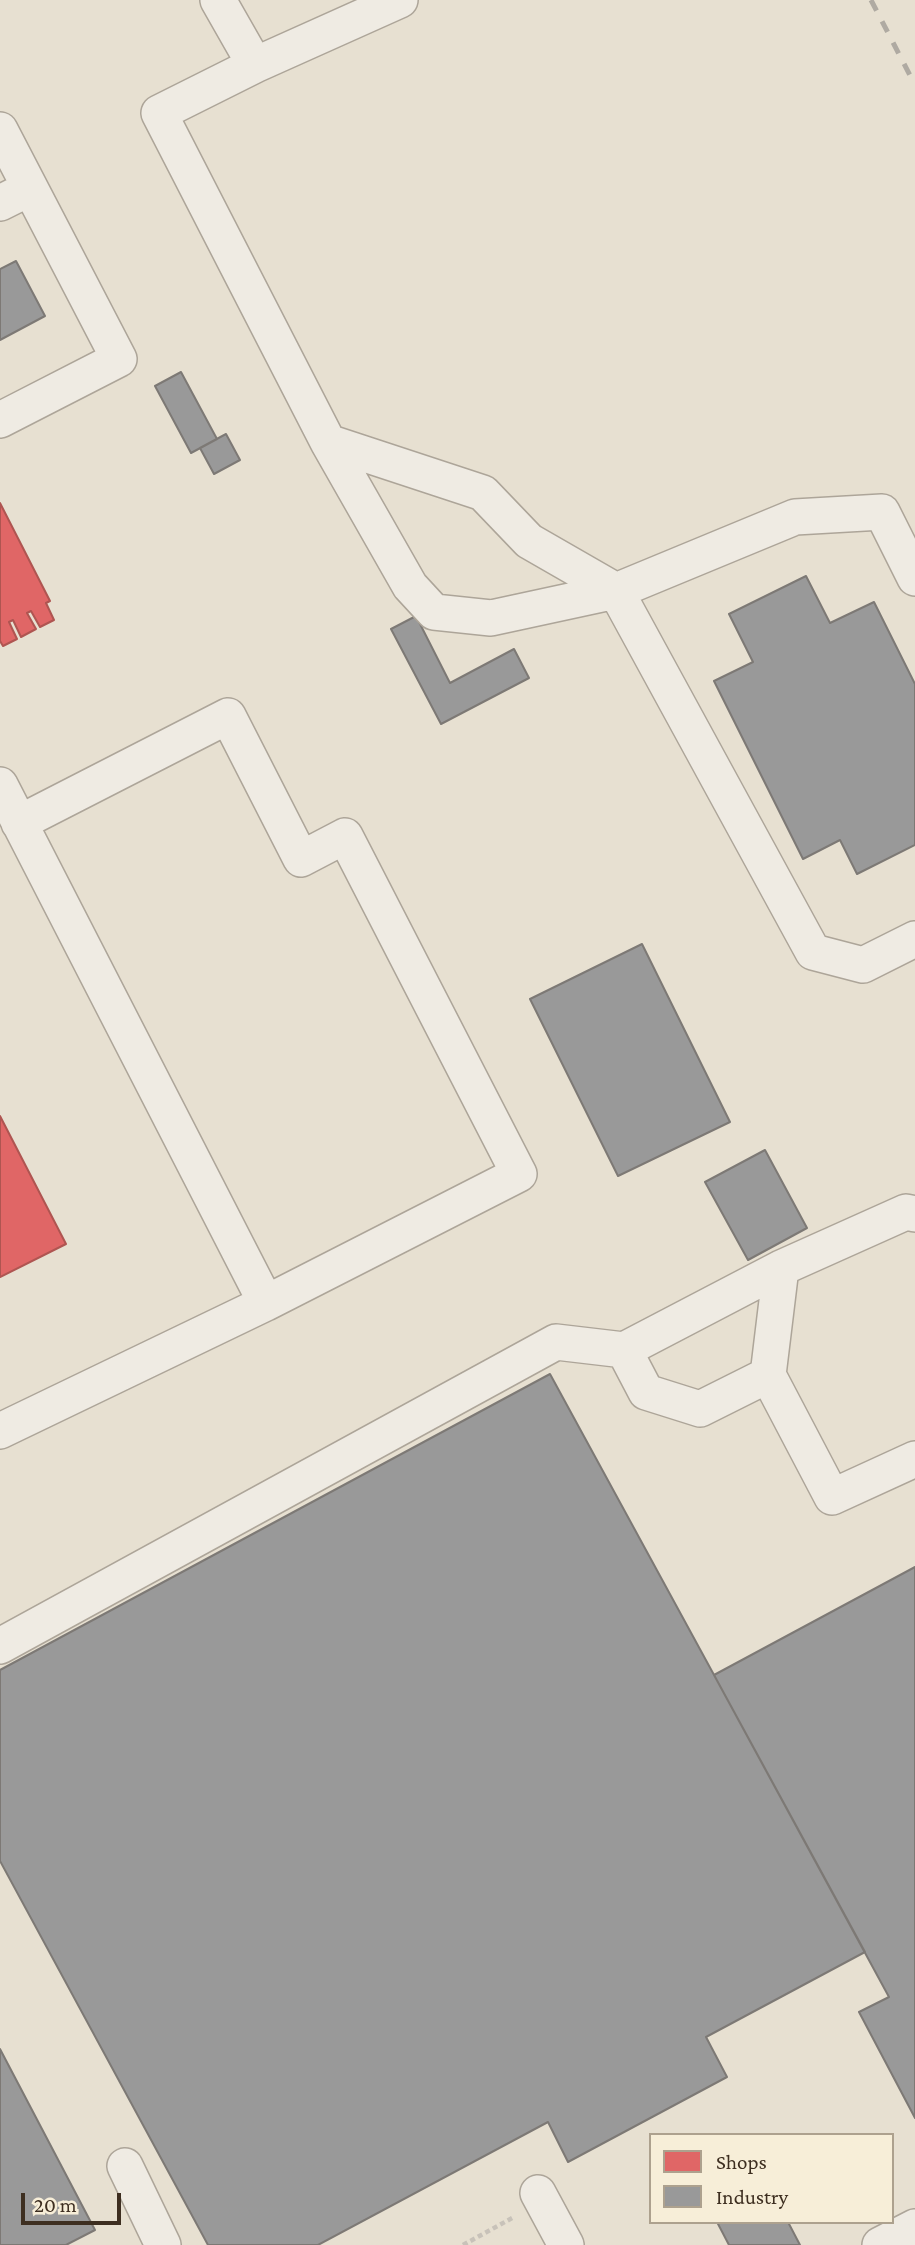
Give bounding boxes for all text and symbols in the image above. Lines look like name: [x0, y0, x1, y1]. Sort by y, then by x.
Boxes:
legend: [649, 2133, 894, 2224]
text: Shops: [716, 2150, 767, 2174]
scale bar: [24, 2178, 124, 2222]
text: Industry: [716, 2185, 788, 2209]
text: 20 m: [34, 2193, 77, 2217]

